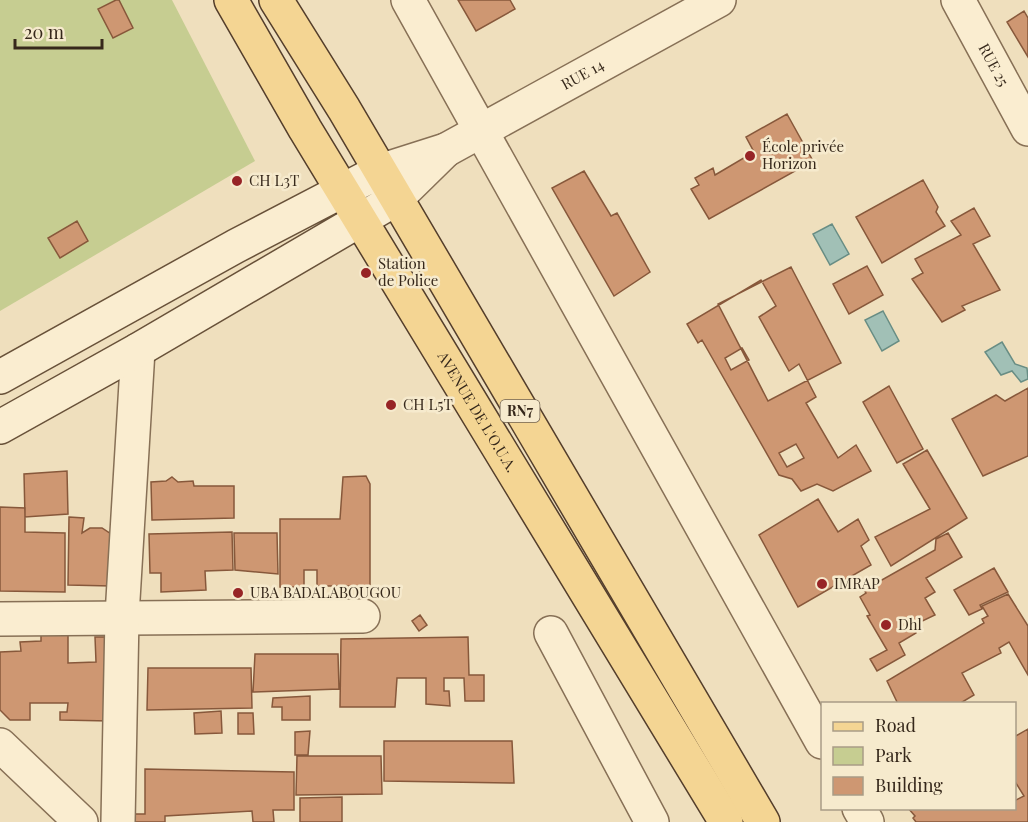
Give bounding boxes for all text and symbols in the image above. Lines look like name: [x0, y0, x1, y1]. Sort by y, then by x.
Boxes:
scale bar: [15, 12, 102, 50]
text: 20 m: [24, 20, 64, 44]
street label: RUE 25: [974, 40, 1014, 90]
street label: RUE 14: [557, 54, 607, 94]
place label: École privée Horizon: [762, 136, 844, 173]
marker: École privée Horizon: [743, 149, 757, 163]
place label: CH L3T: [249, 170, 299, 190]
marker: CH L3T: [230, 174, 244, 188]
place label: Station de Police: [378, 253, 438, 290]
marker: Station de Police: [359, 266, 373, 280]
street label: AVENUE DE L'O.U.A.: [433, 347, 522, 476]
place label: CH L5T: [403, 394, 453, 414]
marker: CH L5T: [384, 398, 398, 412]
road number: RN7: [500, 400, 540, 422]
place label: IMRAP: [834, 573, 880, 593]
marker: IMRAP: [815, 577, 829, 591]
place label: UBA BADALABOUGOU: [250, 582, 401, 602]
marker: UBA BADALABOUGOU: [231, 586, 245, 600]
place label: Dhl: [898, 614, 922, 634]
marker: Dhl: [879, 618, 893, 632]
legend: [821, 702, 1016, 810]
text: Road: [875, 713, 916, 737]
text: Park: [875, 743, 912, 767]
text: Building: [875, 773, 943, 797]

